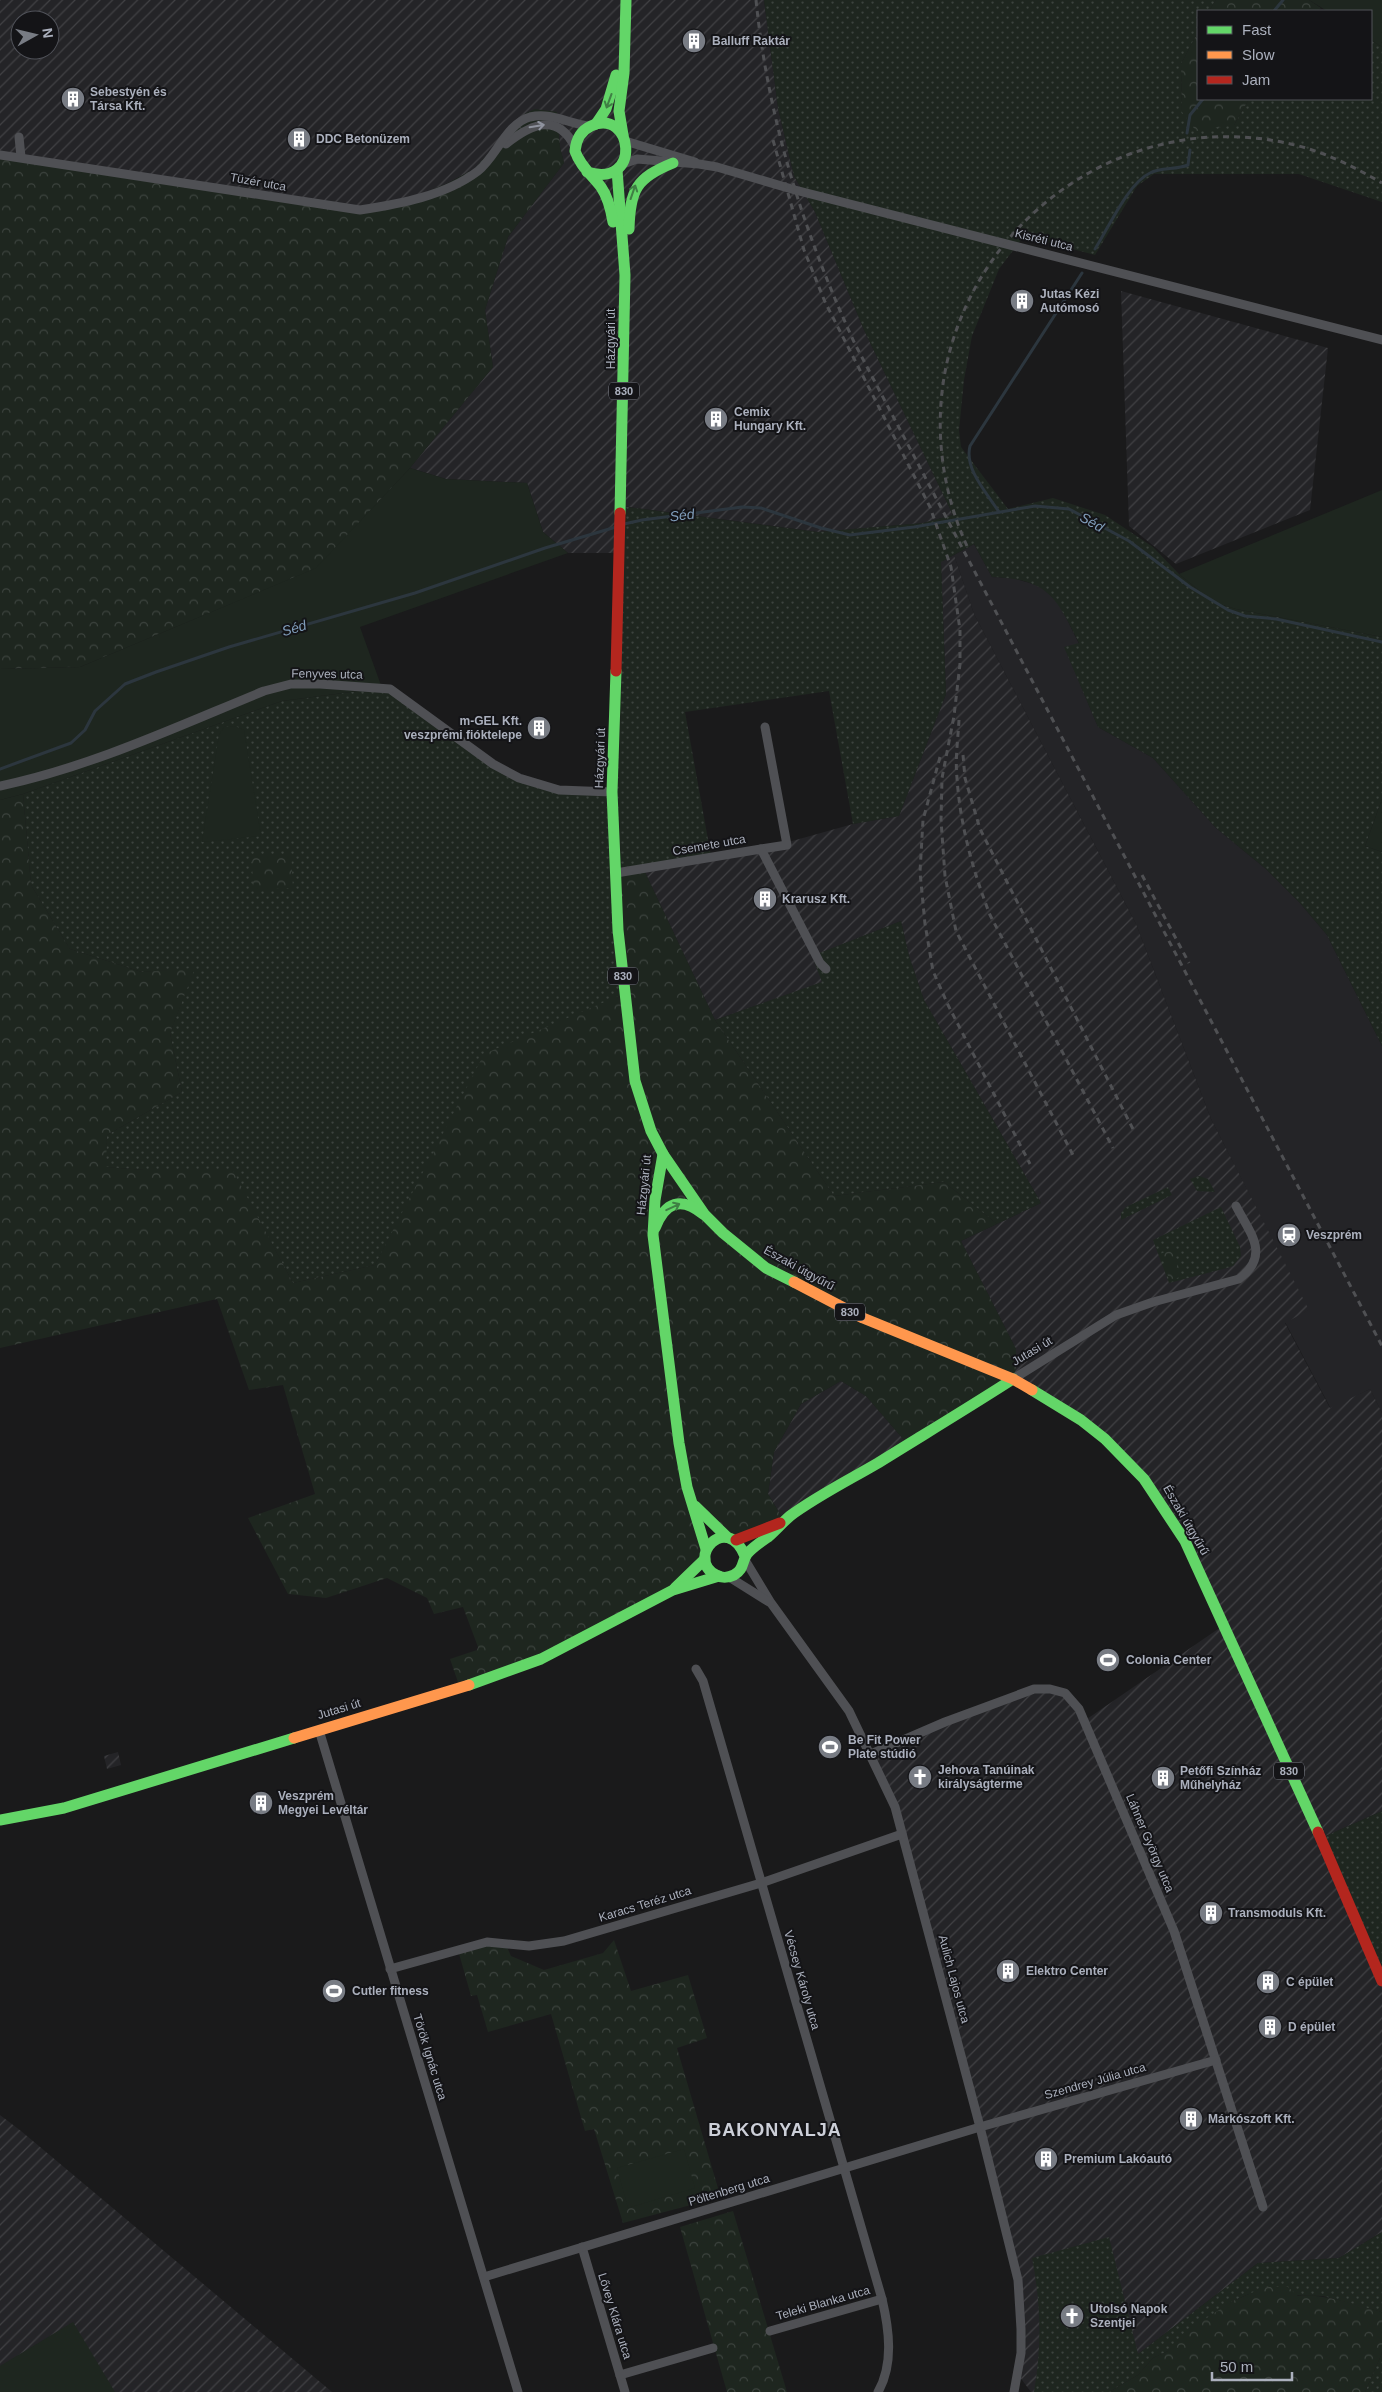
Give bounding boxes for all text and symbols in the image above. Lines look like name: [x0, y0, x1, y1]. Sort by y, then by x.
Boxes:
north arrow: [10, 10, 60, 60]
legend: [1197, 10, 1372, 100]
text: Fast: [1242, 21, 1272, 38]
text: N: [39, 27, 57, 39]
building icon: Balluff Raktár: [681, 28, 707, 54]
place label: Balluff Raktár: [712, 34, 790, 48]
text: Slow: [1242, 46, 1275, 63]
text: Jam: [1242, 71, 1270, 88]
place label: Sebestyén és Társa Kft.: [90, 85, 167, 113]
building icon: Sebestyén és Társa Kft.: [60, 86, 86, 112]
one-way arrow: [604, 93, 613, 109]
one-way arrow: [529, 121, 545, 131]
building icon: DDC Betonüzem: [286, 126, 312, 152]
place label: DDC Betonüzem: [316, 132, 410, 146]
street label: Tüzér utca: [229, 170, 287, 194]
one-way arrow: [629, 185, 638, 200]
street label: Kisréti utca: [1014, 226, 1075, 254]
place label: Jutas Kézi Autómosó: [1040, 287, 1099, 315]
building icon: Jutas Kézi Autómosó: [1009, 288, 1035, 314]
street label: Házgyári út: [604, 308, 618, 369]
road number: 830: [609, 382, 639, 400]
place label: Cemix Hungary Kft.: [734, 405, 806, 433]
building icon: Cemix Hungary Kft.: [703, 406, 729, 432]
water label: Séd: [669, 505, 697, 524]
water label: Séd: [1077, 509, 1108, 536]
water label: Séd: [280, 617, 309, 639]
street label: Fenyves utca: [291, 666, 363, 682]
place label: m-GEL Kft. veszprémi fióktelepe: [404, 714, 522, 742]
building icon: m-GEL Kft. veszprémi fióktelepe: [526, 715, 552, 741]
street label: Házgyári út: [592, 727, 608, 789]
street label: Csemete utca: [671, 832, 747, 858]
building icon: Krarusz Kft.: [752, 886, 778, 912]
place label: Krarusz Kft.: [782, 892, 850, 906]
road number: 830: [608, 968, 638, 984]
street label: Házgyári út: [634, 1153, 654, 1216]
one-way arrow: [665, 1202, 680, 1211]
station icon: Veszprém: [1276, 1222, 1302, 1248]
place label: Veszprém: [1306, 1228, 1362, 1242]
street label: Északi útgyűrű: [761, 1242, 838, 1293]
road number: 830: [835, 1304, 865, 1320]
street label: Jutasi út: [1009, 1333, 1055, 1369]
street label: Északi útgyűrű: [1160, 1482, 1213, 1558]
sports icon: Colonia Center: [1095, 1647, 1121, 1673]
place label: Colonia Center: [1126, 1653, 1212, 1667]
street label: Jutasi út: [316, 1696, 363, 1722]
place label: Be Fit Power Plate stúdió: [848, 1733, 921, 1761]
sports icon: Be Fit Power Plate stúdió: [817, 1734, 843, 1760]
road number: 830: [1274, 1762, 1304, 1780]
place label: Jehova Tanúinak királyságterme: [938, 1763, 1035, 1791]
church icon: Jehova Tanúinak királyságterme: [907, 1764, 933, 1790]
place label: Petőfi Színház Műhelyház: [1180, 1764, 1261, 1792]
building icon: Petőfi Színház Műhelyház: [1150, 1765, 1176, 1791]
place label: Veszprém Megyei Levéltár: [278, 1789, 368, 1817]
building icon: Veszprém Megyei Levéltár: [248, 1790, 274, 1816]
street label: Láhner György utca: [1123, 1792, 1177, 1895]
street label: Karacs Teréz utca: [597, 1883, 693, 1925]
building icon: Transmoduls Kft.: [1198, 1900, 1224, 1926]
place label: Transmoduls Kft.: [1228, 1906, 1326, 1920]
street label: Vécsey Károly utca: [781, 1929, 823, 2032]
street label: Aulich Lajos utca: [935, 1933, 973, 2025]
building icon: Elektro Center: [995, 1958, 1021, 1984]
place label: Elektro Center: [1026, 1964, 1108, 1978]
building icon: C épület: [1255, 1969, 1281, 1995]
place label: C épület: [1286, 1975, 1333, 1989]
sports icon: Cutler fitness: [321, 1978, 347, 2004]
place label: Cutler fitness: [352, 1984, 429, 1998]
street label: Török Ignác utca: [410, 2012, 450, 2102]
building icon: D épület: [1257, 2014, 1283, 2040]
place label: D épület: [1288, 2020, 1335, 2034]
street label: Szendrey Júlia utca: [1043, 2060, 1148, 2102]
building icon: Márkószoft Kft.: [1178, 2106, 1204, 2132]
place label: Márkószoft Kft.: [1208, 2112, 1295, 2126]
district label: BAKONYALJA: [708, 2120, 842, 2140]
building icon: Premium Lakóautó: [1033, 2146, 1059, 2172]
place label: Premium Lakóautó: [1064, 2152, 1172, 2166]
street label: Pöltenberg utca: [687, 2171, 772, 2209]
street label: Lővey Klára utca: [595, 2271, 635, 2361]
street label: Teleki Blanka utca: [775, 2283, 872, 2323]
place label: Utolsó Napok Szentjei: [1090, 2302, 1168, 2330]
church icon: Utolsó Napok Szentjei: [1059, 2303, 1085, 2329]
scale bar: [1212, 2350, 1292, 2382]
text: 50 m: [1220, 2358, 1253, 2375]

